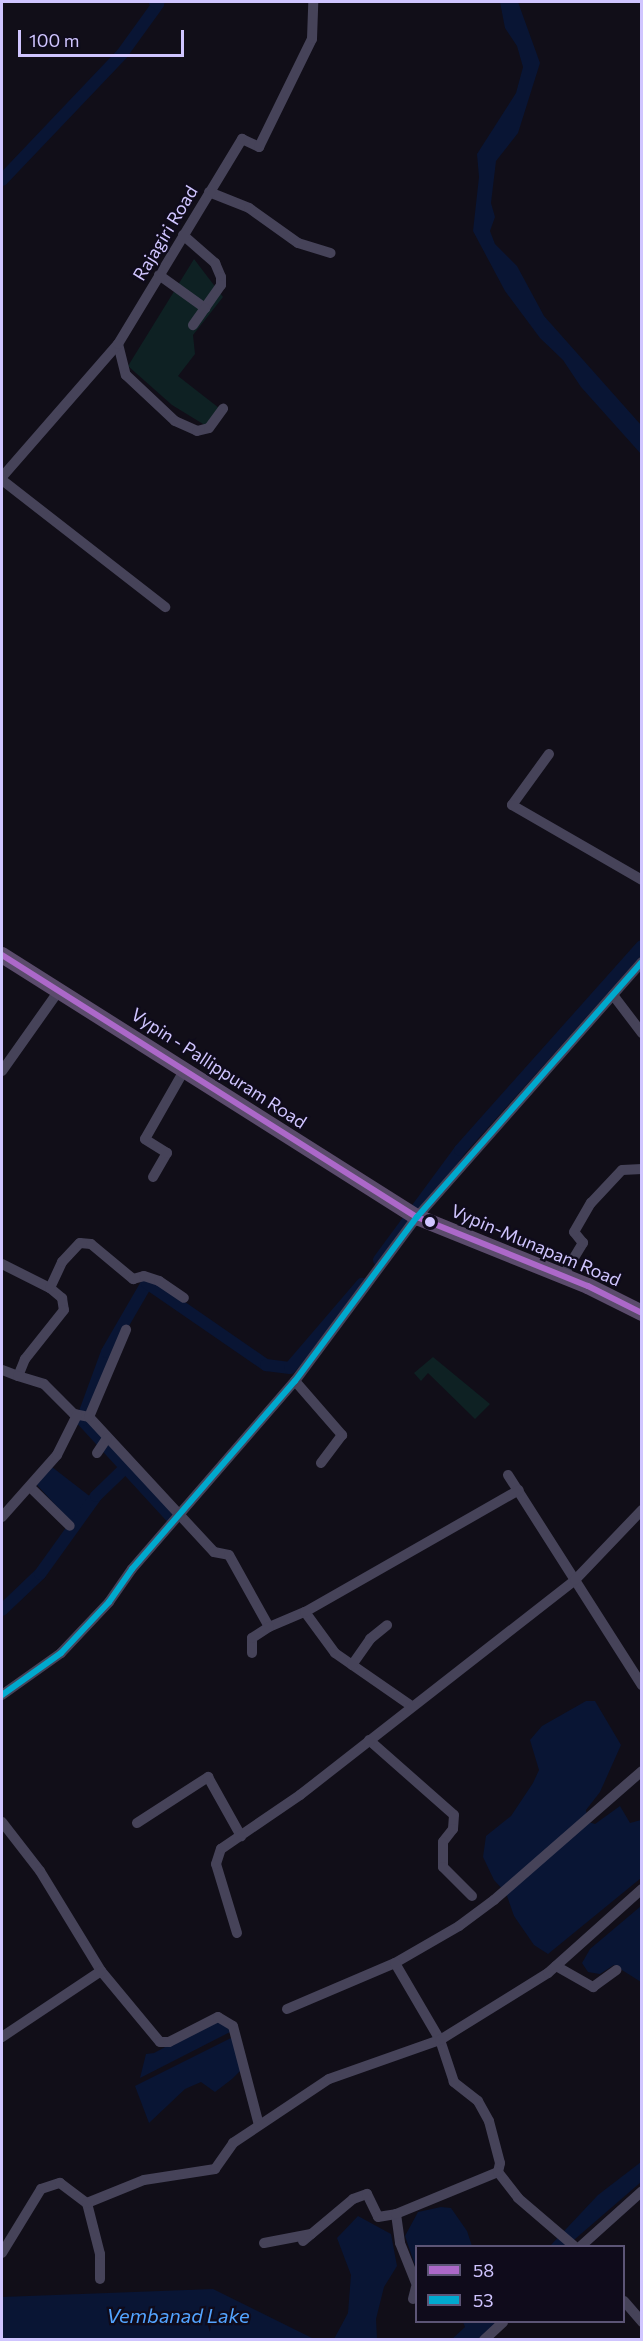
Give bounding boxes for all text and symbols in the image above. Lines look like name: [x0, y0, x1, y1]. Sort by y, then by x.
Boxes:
scale bar: [21, 18, 188, 56]
text: 100 m: [29, 29, 79, 51]
street label: Rajagiri Road: [128, 182, 202, 284]
street label: Vypin - Pallippuram Road: [127, 1003, 311, 1133]
street label: Vypin-Munapam Road: [448, 1199, 624, 1291]
unlabelled marker: [424, 1216, 436, 1228]
legend: [415, 2245, 625, 2323]
text: 58: [473, 2259, 494, 2281]
text: 53: [473, 2289, 494, 2311]
water label: Vembanad Lake: [107, 2303, 249, 2327]

